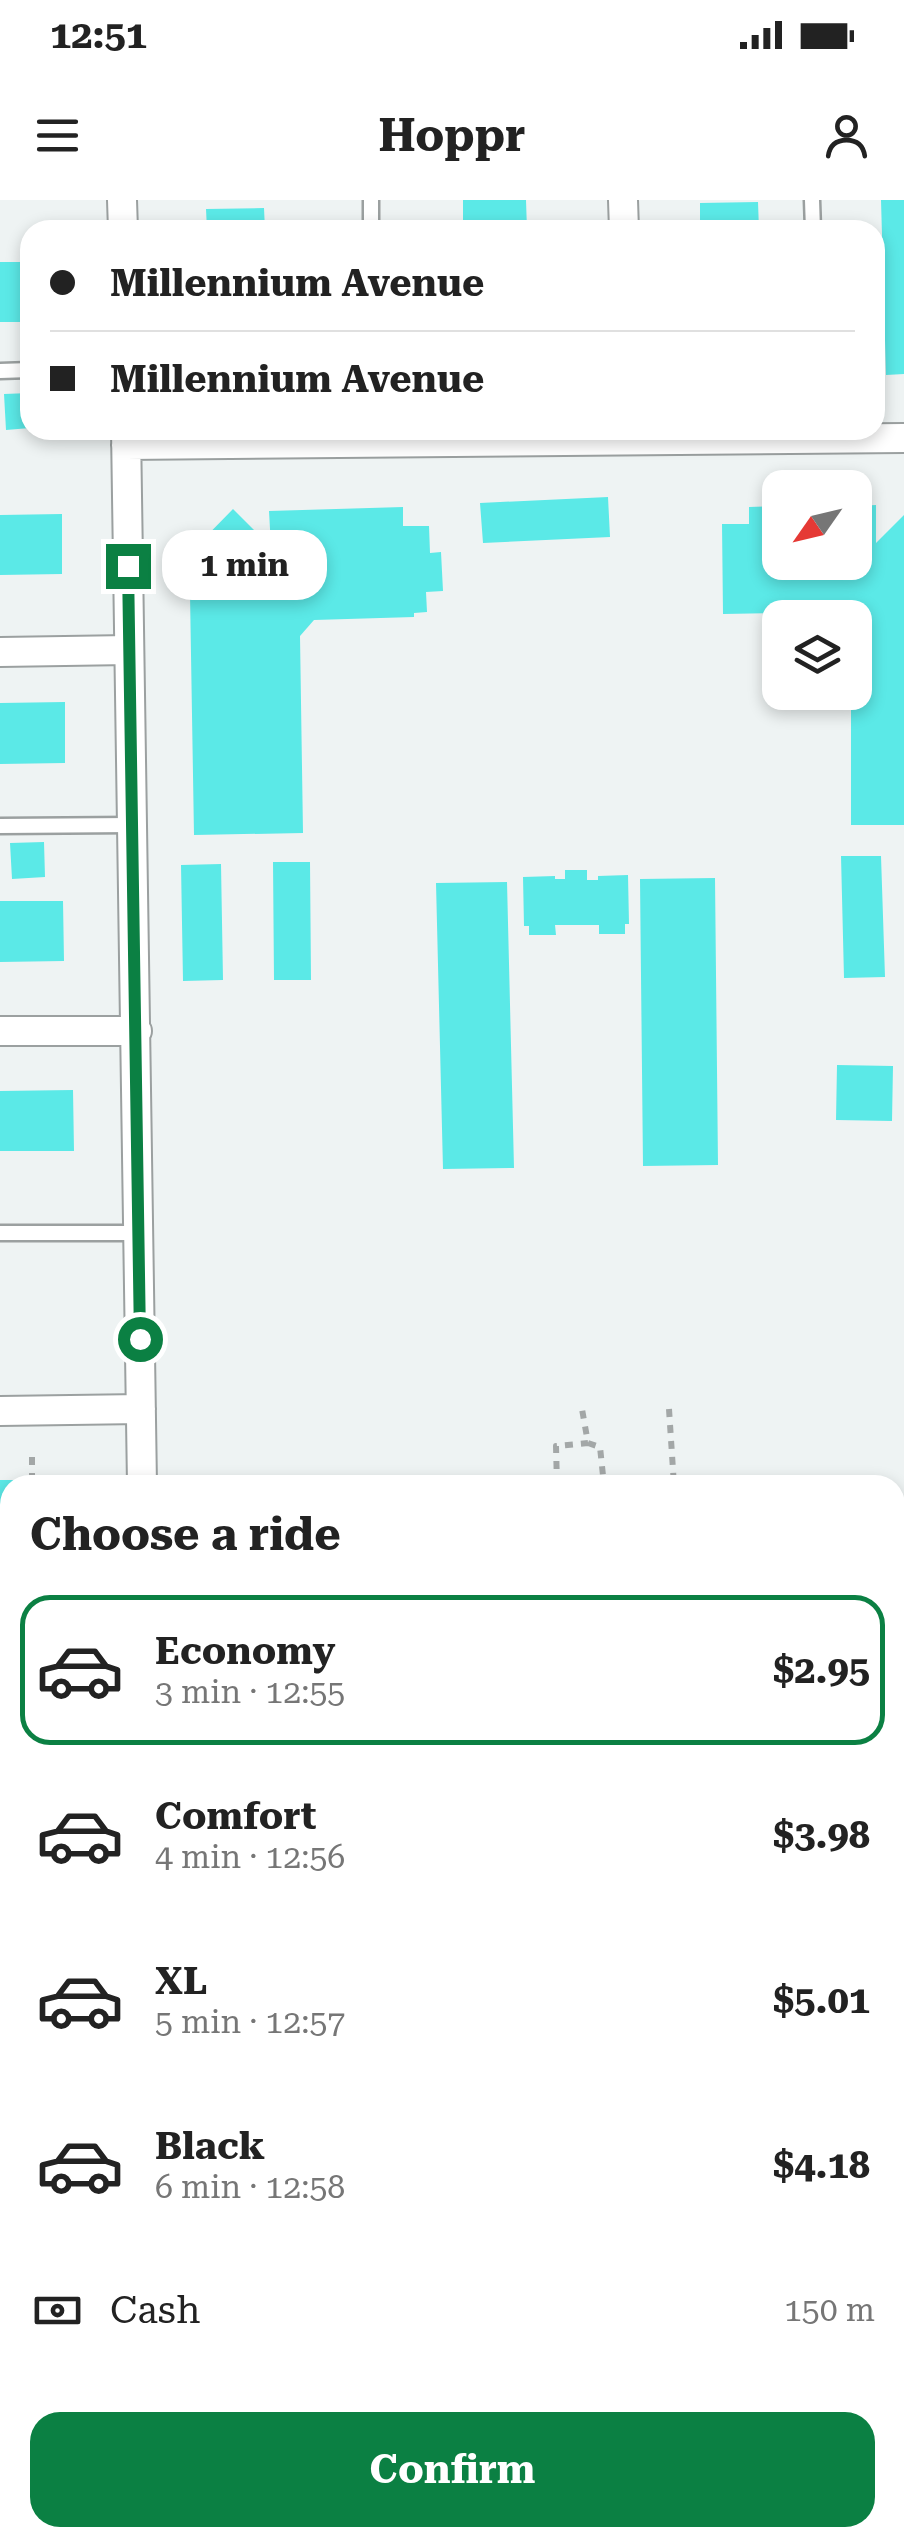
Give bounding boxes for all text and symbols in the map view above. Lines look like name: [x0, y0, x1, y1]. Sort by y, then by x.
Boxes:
text: 12:51: [50, 13, 147, 57]
icon: menu: [30, 108, 85, 163]
icon: person: [819, 108, 874, 163]
text: Hoppr: [379, 109, 525, 162]
text: Millennium Avenue: [110, 261, 484, 305]
text: Millennium Avenue: [110, 357, 484, 401]
north arrow: [762, 470, 872, 580]
map controls: [762, 470, 872, 710]
callout: 1 min: [163, 531, 328, 601]
route end: [106, 544, 151, 589]
text: 1 min: [200, 546, 289, 584]
button: layers: [762, 600, 872, 710]
route start: [118, 1317, 163, 1362]
text: Choose a ride: [30, 1508, 341, 1561]
icon: car: [35, 1625, 125, 1715]
text: Economy: [155, 1629, 335, 1673]
text: $2.95: [773, 1648, 870, 1692]
text: 3 min · 12:55: [155, 1673, 345, 1711]
icon: car: [35, 1790, 125, 1880]
text: Comfort: [155, 1794, 316, 1838]
text: $3.98: [773, 1813, 870, 1857]
text: 4 min · 12:56: [155, 1838, 345, 1876]
icon: car: [35, 1955, 125, 2045]
text: XL: [155, 1959, 207, 2003]
text: $5.01: [773, 1978, 870, 2022]
text: 5 min · 12:57: [155, 2003, 345, 2041]
icon: car: [35, 2120, 125, 2210]
text: Black: [155, 2124, 265, 2168]
text: $4.18: [773, 2143, 870, 2187]
text: 6 min · 12:58: [155, 2168, 345, 2206]
icon: cash: [30, 2283, 85, 2338]
text: Cash: [110, 2288, 200, 2332]
text: 150 m: [784, 2291, 875, 2329]
button: Confirm: [30, 2412, 875, 2527]

